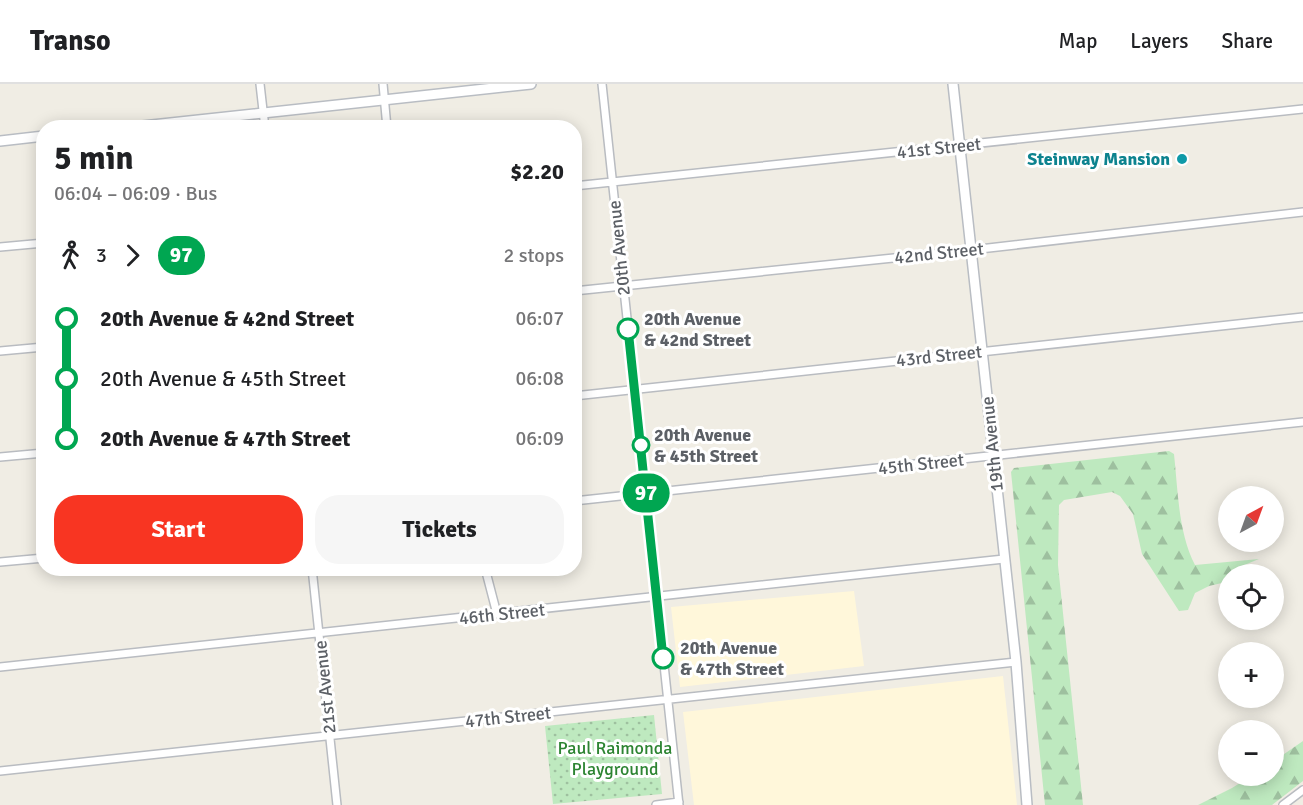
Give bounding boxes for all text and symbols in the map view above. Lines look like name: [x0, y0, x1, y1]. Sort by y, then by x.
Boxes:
text: Transo: [30, 24, 111, 58]
text: Map: [1059, 28, 1097, 54]
text: Layers: [1130, 28, 1188, 54]
text: Share: [1221, 28, 1273, 54]
street label: 41st Street: [896, 133, 982, 163]
text: 5 min: [54, 138, 134, 179]
place label: Steinway Mansion: [1027, 148, 1170, 170]
marker: Steinway Mansion: [1175, 152, 1189, 166]
text: $2.20: [510, 158, 564, 185]
text: 06:04 – 06:09 · Bus: [54, 181, 217, 206]
street label: 20th Avenue: [603, 199, 635, 297]
street label: 42nd Street: [893, 237, 985, 269]
icon: walk: [54, 239, 87, 272]
icon: forward: [116, 239, 149, 272]
text: 97: [170, 242, 193, 268]
text: 3: [96, 243, 107, 268]
text: 2 stops: [503, 243, 564, 268]
text: 20th Avenue & 42nd Street: [100, 305, 354, 332]
text: 06:07: [515, 306, 564, 331]
place label: 20th Avenue & 42nd Street: [644, 308, 751, 351]
marker: 20th Avenue & 42nd Street: [617, 318, 639, 340]
street label: 43rd Street: [895, 341, 983, 371]
text: 20th Avenue & 45th Street: [100, 365, 346, 392]
text: 06:08: [515, 366, 564, 391]
street label: 19th Avenue: [976, 395, 1008, 493]
place label: 20th Avenue & 45th Street: [654, 424, 758, 467]
text: 20th Avenue & 47th Street: [100, 425, 351, 452]
text: 06:09: [515, 426, 564, 451]
marker: 20th Avenue & 45th Street: [632, 436, 650, 454]
street label: 45th Street: [877, 449, 965, 479]
line badge: 97: [619, 474, 673, 512]
text: 97: [635, 480, 657, 506]
north arrow: [1218, 486, 1284, 552]
map controls: [1218, 486, 1284, 786]
button: Start: [54, 495, 303, 564]
button: Tickets: [315, 495, 564, 564]
button: locate: [1218, 564, 1284, 630]
street label: 46th Street: [458, 599, 546, 629]
place label: 20th Avenue & 47th Street: [680, 637, 784, 680]
street label: 21st Avenue: [309, 639, 341, 735]
button: +: [1218, 642, 1284, 708]
marker: 20th Avenue & 47th Street: [652, 647, 674, 669]
street label: 47th Street: [464, 702, 552, 732]
button: −: [1218, 720, 1284, 786]
park label: Paul Raimonda Playground: [558, 737, 672, 780]

